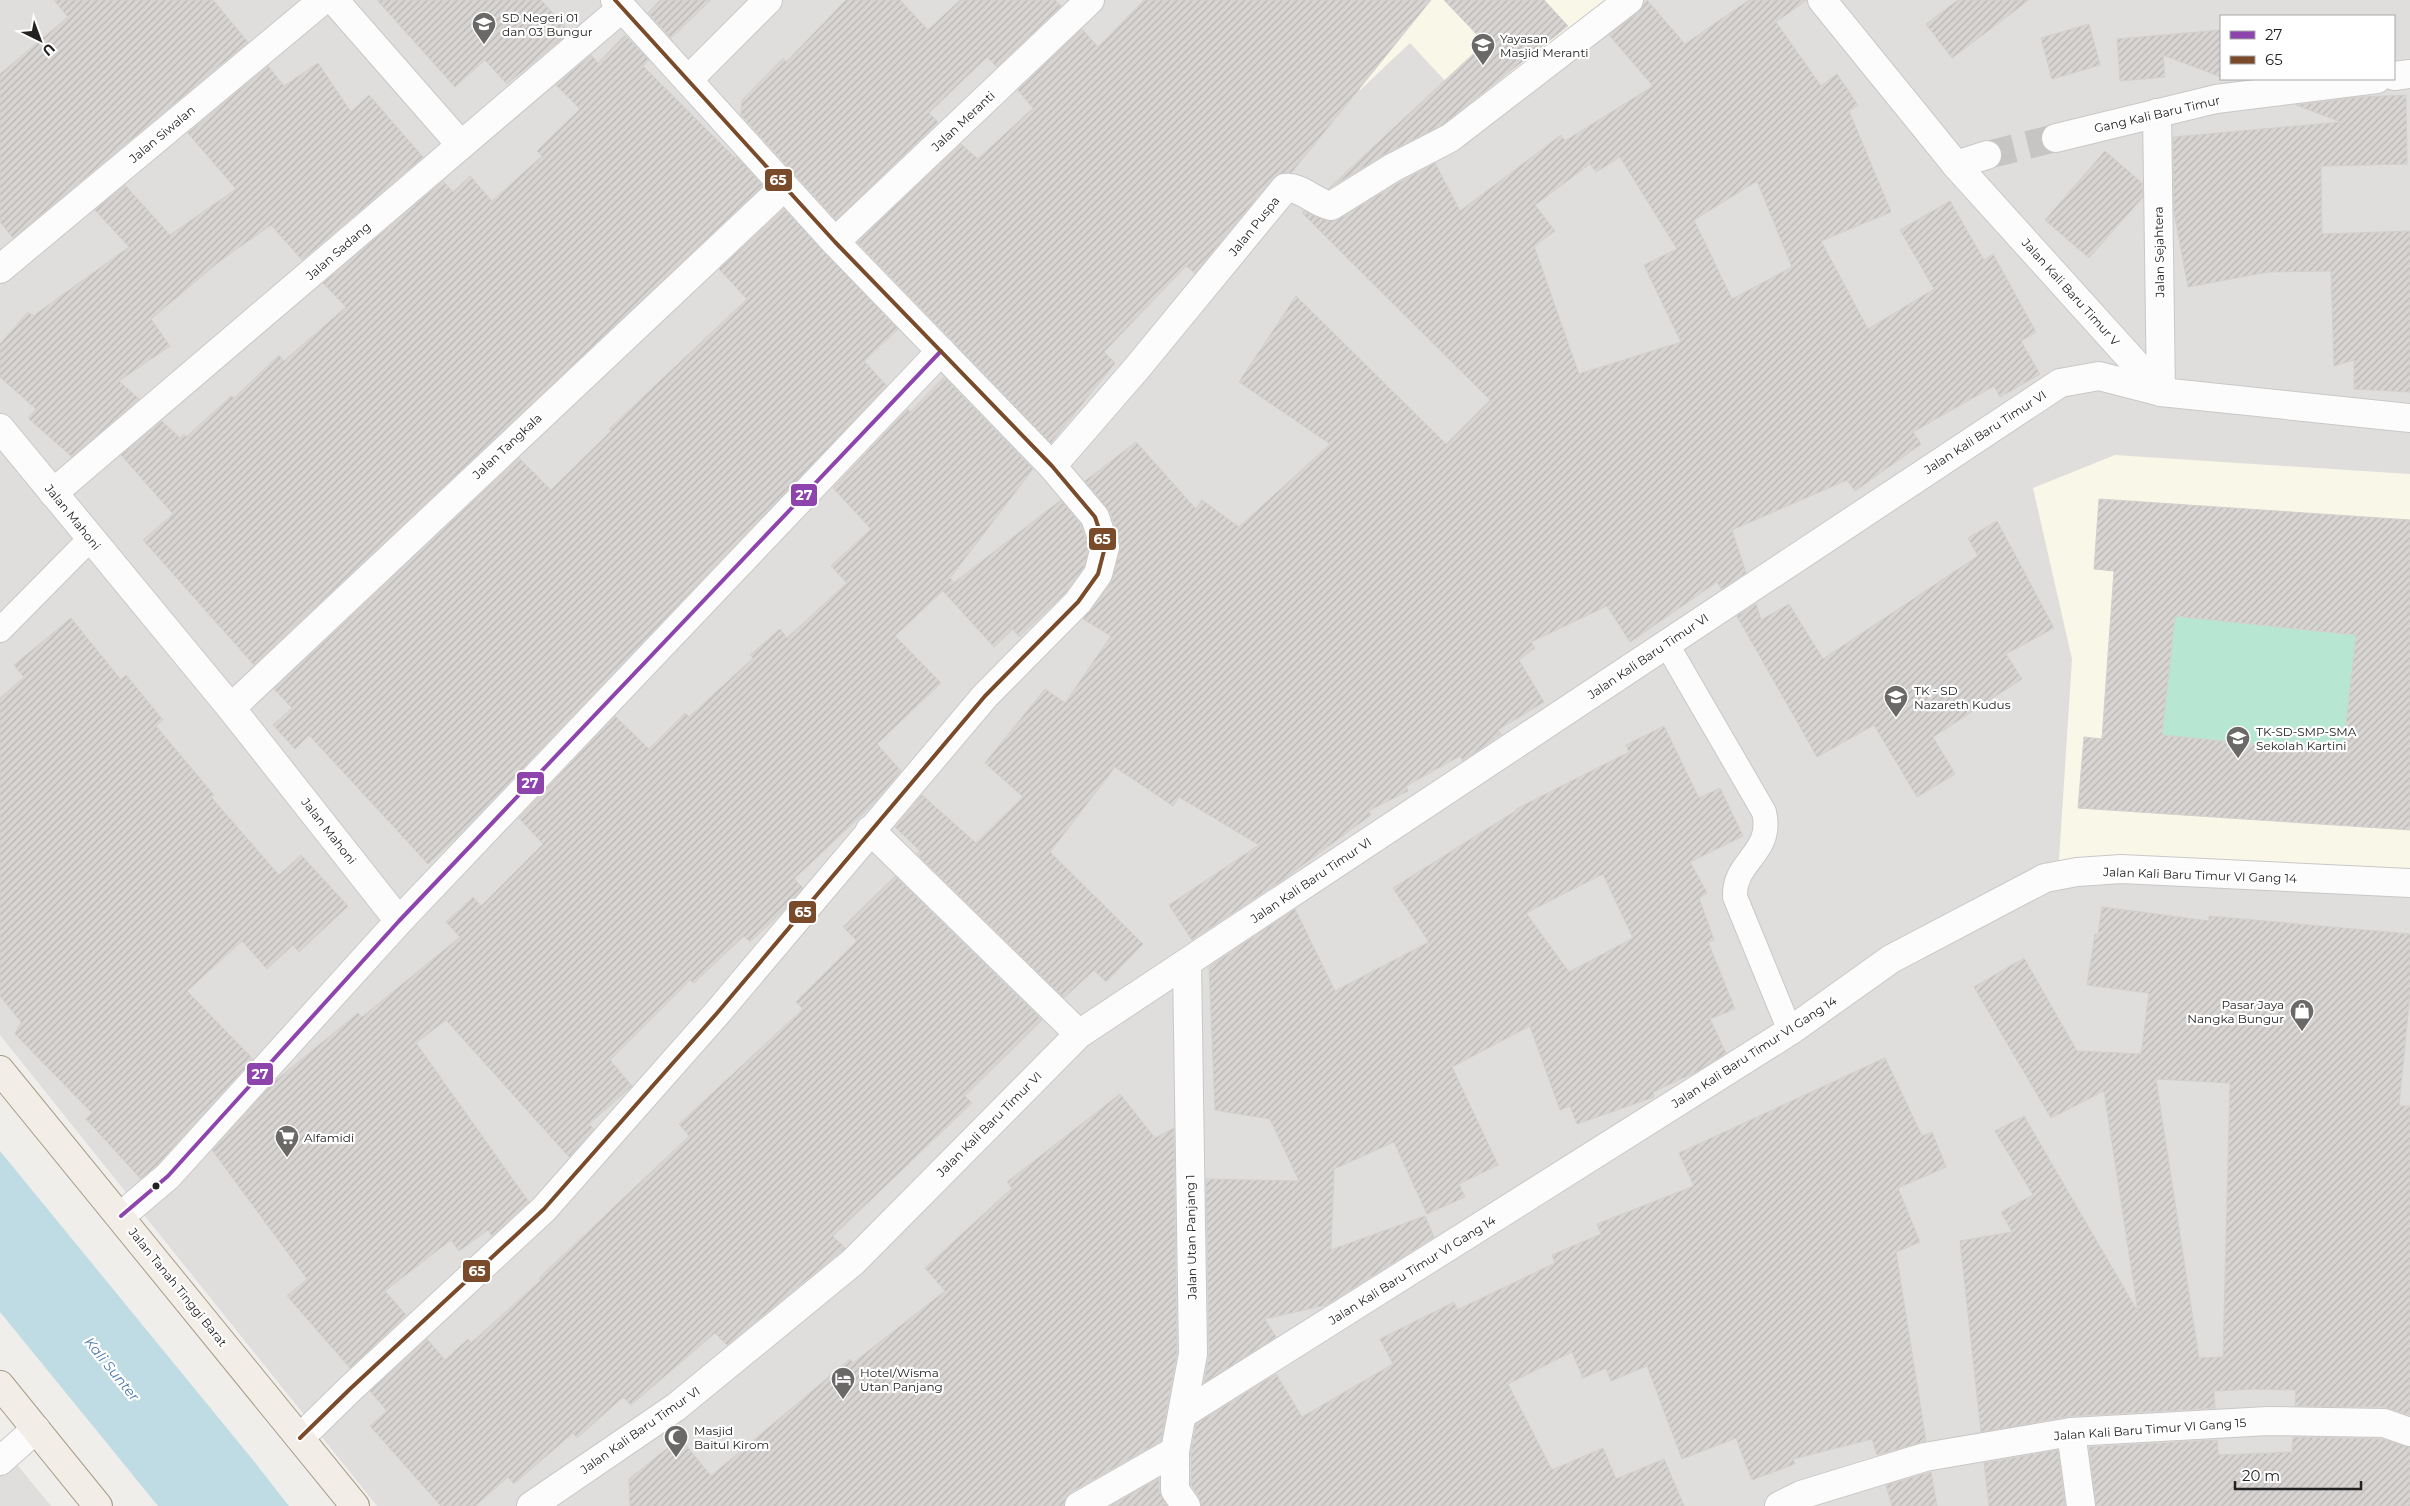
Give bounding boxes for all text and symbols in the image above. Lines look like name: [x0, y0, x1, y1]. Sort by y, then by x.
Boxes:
place label: SD Negeri 01 dan 03 Bungur: [502, 10, 593, 39]
school or university icon: SD Negeri 01 dan 03 Bungur: [471, 11, 497, 45]
north arrow: [15, 15, 65, 65]
legend: [2220, 15, 2395, 80]
text: 27: [2265, 25, 2282, 44]
place label: Yayasan Masjid Meranti: [1500, 31, 1589, 60]
school or university icon: Yayasan Masjid Meranti: [1470, 32, 1496, 66]
text: U: [39, 39, 59, 60]
text: 65: [2265, 50, 2283, 69]
street label: Jalan Meranti: [928, 88, 998, 155]
street label: Gang Kali Baru Timur: [2093, 92, 2222, 136]
street label: Jalan Siwalan: [125, 102, 198, 166]
line badge: 65: [764, 168, 793, 192]
text: 65: [769, 171, 787, 189]
street label: Jalan Puspa: [1225, 193, 1283, 260]
street label: Jalan Sejahtera: [2151, 206, 2167, 299]
street label: Jalan Sadang: [302, 219, 373, 284]
street label: Jalan Kali Baru Timur V: [2018, 235, 2124, 349]
street label: Jalan Kali Baru Timur VI: [1920, 387, 2049, 478]
street label: Jalan Tangkala: [469, 410, 545, 483]
street label: Jalan Mahoni: [41, 480, 104, 553]
line badge: 27: [790, 483, 818, 507]
text: 27: [796, 486, 813, 504]
line badge: 65: [1088, 527, 1117, 551]
text: 65: [1093, 530, 1111, 548]
street label: Jalan Kali Baru Timur VI: [1584, 610, 1711, 703]
place label: TK - SD Nazareth Kudus: [1914, 683, 2011, 712]
school or university icon: TK - SD Nazareth Kudus: [1883, 684, 1909, 718]
place label: TK-SD-SMP-SMA Sekolah Kartini: [2256, 724, 2357, 753]
school or university icon: TK-SD-SMP-SMA Sekolah Kartini: [2225, 725, 2251, 759]
line badge: 27: [516, 771, 545, 795]
text: 27: [522, 774, 539, 792]
street label: Jalan Mahoni: [298, 794, 360, 867]
street label: Jalan Kali Baru Timur VI: [1247, 834, 1374, 927]
street label: Jalan Kali Baru Timur VI Gang 14: [2102, 864, 2297, 886]
line badge: 65: [788, 900, 817, 924]
text: 65: [794, 903, 812, 921]
street label: Jalan Kali Baru Timur VI Gang 14: [1668, 993, 1839, 1112]
place label: Pasar Jaya Nangka Bungur: [2187, 997, 2284, 1026]
shop icon: Pasar Jaya Nangka Bungur: [2289, 998, 2315, 1032]
line badge: 27: [246, 1062, 274, 1086]
text: 27: [252, 1065, 269, 1083]
street label: Jalan Kali Baru Timur VI: [933, 1068, 1045, 1180]
supermarket icon: Alfamidi: [274, 1124, 300, 1158]
place label: Alfamidi: [304, 1130, 354, 1145]
street label: Jalan Utan Panjang 1: [1182, 1174, 1200, 1301]
unlabelled marker: [151, 1181, 161, 1191]
street label: Jalan Kali Baru Timur VI Gang 14: [1325, 1212, 1498, 1328]
street label: Jalan Tanah Tinggi Barat: [125, 1224, 231, 1349]
line badge: 65: [462, 1259, 491, 1283]
text: 65: [468, 1262, 486, 1280]
water label: Kali Sunter: [81, 1333, 144, 1405]
place label: Hotel/Wisma Utan Panjang: [860, 1365, 943, 1394]
hotel icon: Hotel/Wisma Utan Panjang: [830, 1366, 856, 1400]
street label: Jalan Kali Baru Timur VI: [576, 1383, 703, 1478]
street label: Jalan Kali Baru Timur VI Gang 15: [2052, 1415, 2247, 1443]
place label: Masjid Baitul Kirom: [694, 1423, 769, 1452]
mosque icon: Masjid Baitul Kirom: [663, 1424, 689, 1458]
scale bar: [2235, 1458, 2361, 1490]
text: 20 m: [2242, 1466, 2280, 1485]

